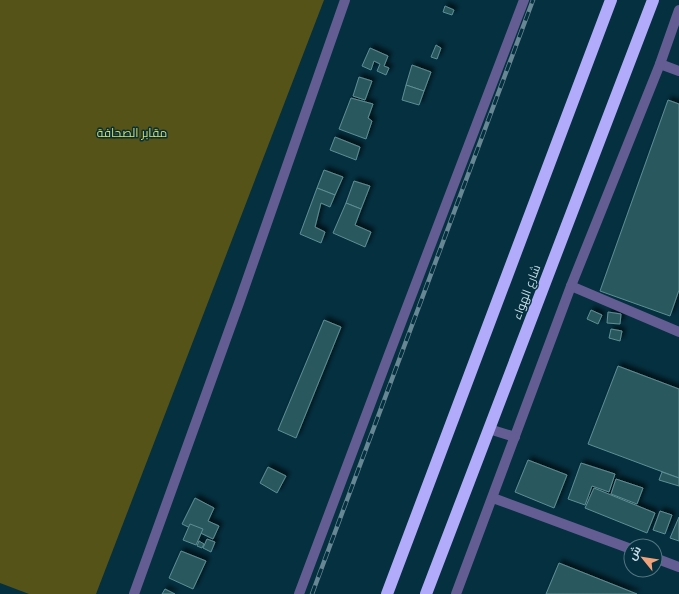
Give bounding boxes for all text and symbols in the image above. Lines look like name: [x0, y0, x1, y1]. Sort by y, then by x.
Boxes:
park label: مقابر الصحافة: [97, 125, 167, 140]
street label: شارع الهواء: [509, 262, 544, 322]
north arrow: [623, 538, 663, 578]
text: ش: [625, 543, 644, 563]

